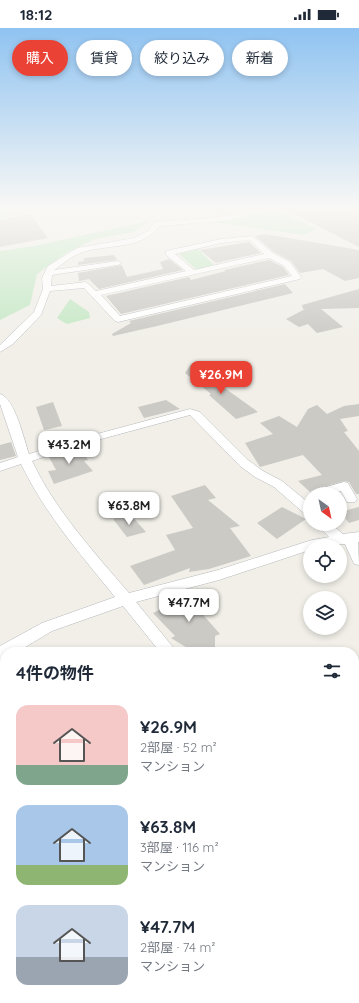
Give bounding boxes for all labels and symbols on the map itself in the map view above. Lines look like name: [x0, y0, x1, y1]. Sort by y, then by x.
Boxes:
pin: ¥26.9M: [188, 361, 254, 395]
pin: ¥43.2M: [36, 431, 102, 465]
north arrow: [303, 487, 347, 531]
pin: ¥63.8M: [96, 492, 162, 526]
pin: ¥47.7M: [156, 589, 222, 623]

